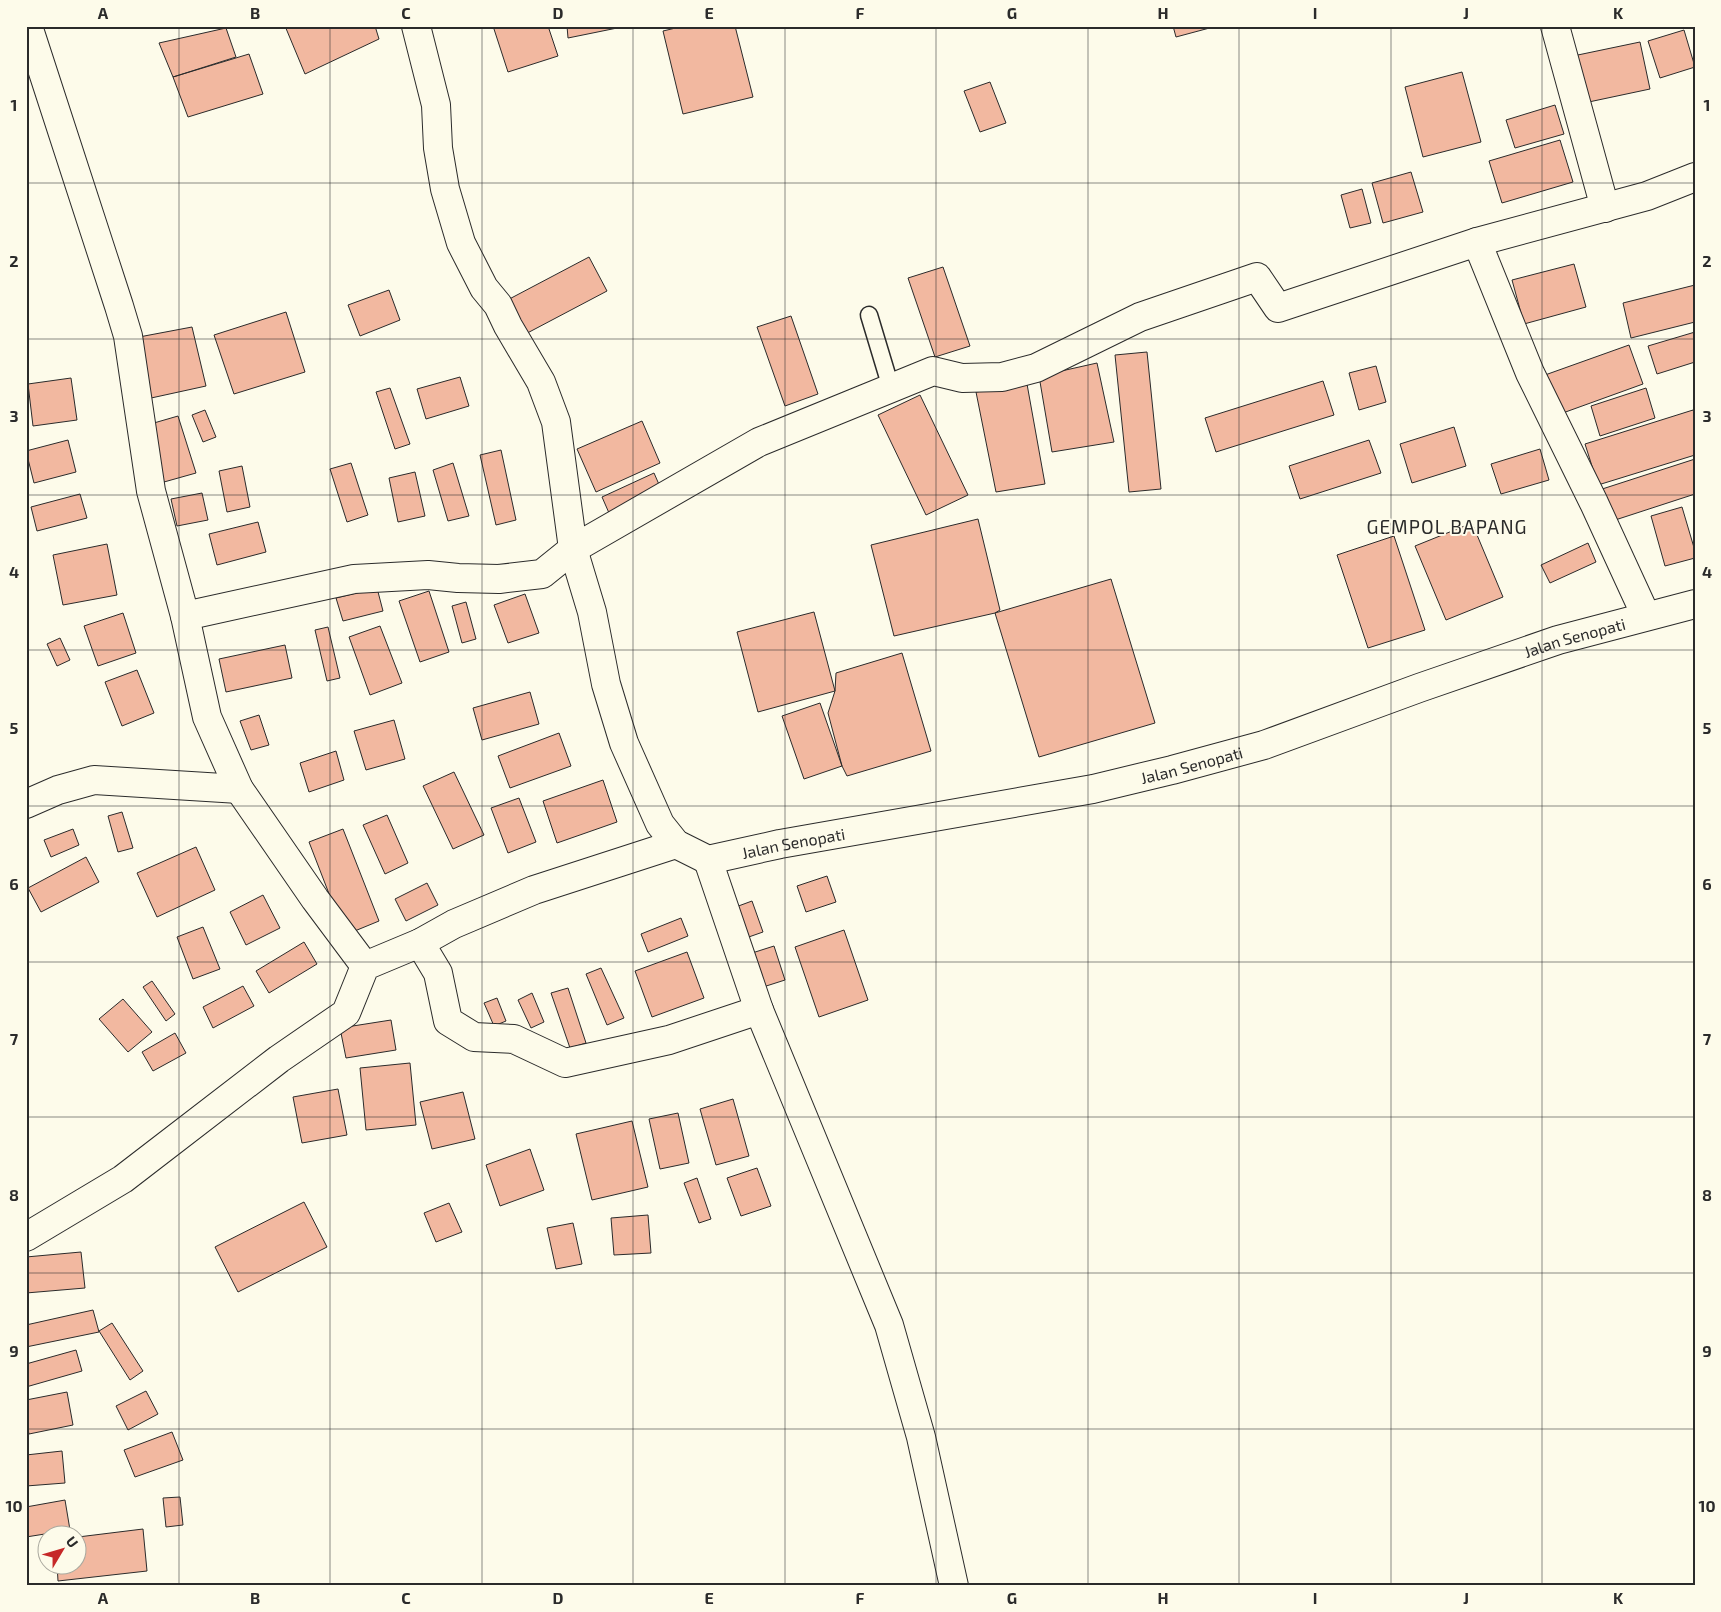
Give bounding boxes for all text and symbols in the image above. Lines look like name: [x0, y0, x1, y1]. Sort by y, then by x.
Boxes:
text: A: [98, 3, 109, 22]
text: B: [250, 3, 260, 22]
text: C: [401, 3, 411, 22]
text: D: [553, 3, 564, 22]
text: E: [704, 3, 714, 22]
text: F: [856, 3, 865, 22]
text: G: [1007, 3, 1017, 22]
text: H: [1157, 3, 1169, 22]
text: I: [1313, 3, 1317, 22]
text: J: [1463, 3, 1469, 22]
text: K: [1613, 3, 1624, 22]
text: 1: [11, 95, 17, 114]
text: 1: [1704, 95, 1710, 114]
text: 2: [9, 251, 19, 270]
text: 2: [1702, 251, 1712, 270]
text: 3: [9, 406, 19, 425]
text: 3: [1702, 406, 1712, 425]
district label: GEMPOL BAPANG: [1367, 515, 1528, 538]
text: 4: [9, 562, 19, 581]
text: 4: [1702, 562, 1712, 581]
street label: Jalan Senopati: [1521, 613, 1627, 661]
text: 5: [10, 718, 19, 737]
text: 5: [1703, 718, 1712, 737]
street label: Jalan Senopati: [1138, 742, 1245, 787]
street label: Jalan Senopati: [740, 823, 846, 862]
text: 6: [9, 874, 19, 893]
text: 6: [1702, 874, 1712, 893]
text: 7: [10, 1029, 19, 1048]
text: 7: [1703, 1029, 1712, 1048]
text: 8: [9, 1185, 19, 1204]
text: 8: [1702, 1185, 1712, 1204]
text: 9: [9, 1341, 19, 1360]
text: 9: [1702, 1341, 1712, 1360]
text: 10: [5, 1496, 23, 1515]
text: 10: [1698, 1496, 1716, 1515]
north arrow: [38, 1524, 88, 1574]
text: U: [63, 1533, 82, 1551]
text: A: [98, 1588, 109, 1607]
text: B: [250, 1588, 260, 1607]
text: C: [401, 1588, 411, 1607]
text: D: [553, 1588, 564, 1607]
text: E: [704, 1588, 714, 1607]
text: F: [856, 1588, 865, 1607]
text: G: [1007, 1588, 1017, 1607]
text: H: [1157, 1588, 1169, 1607]
text: I: [1313, 1588, 1317, 1607]
text: J: [1463, 1588, 1469, 1607]
text: K: [1613, 1588, 1624, 1607]

